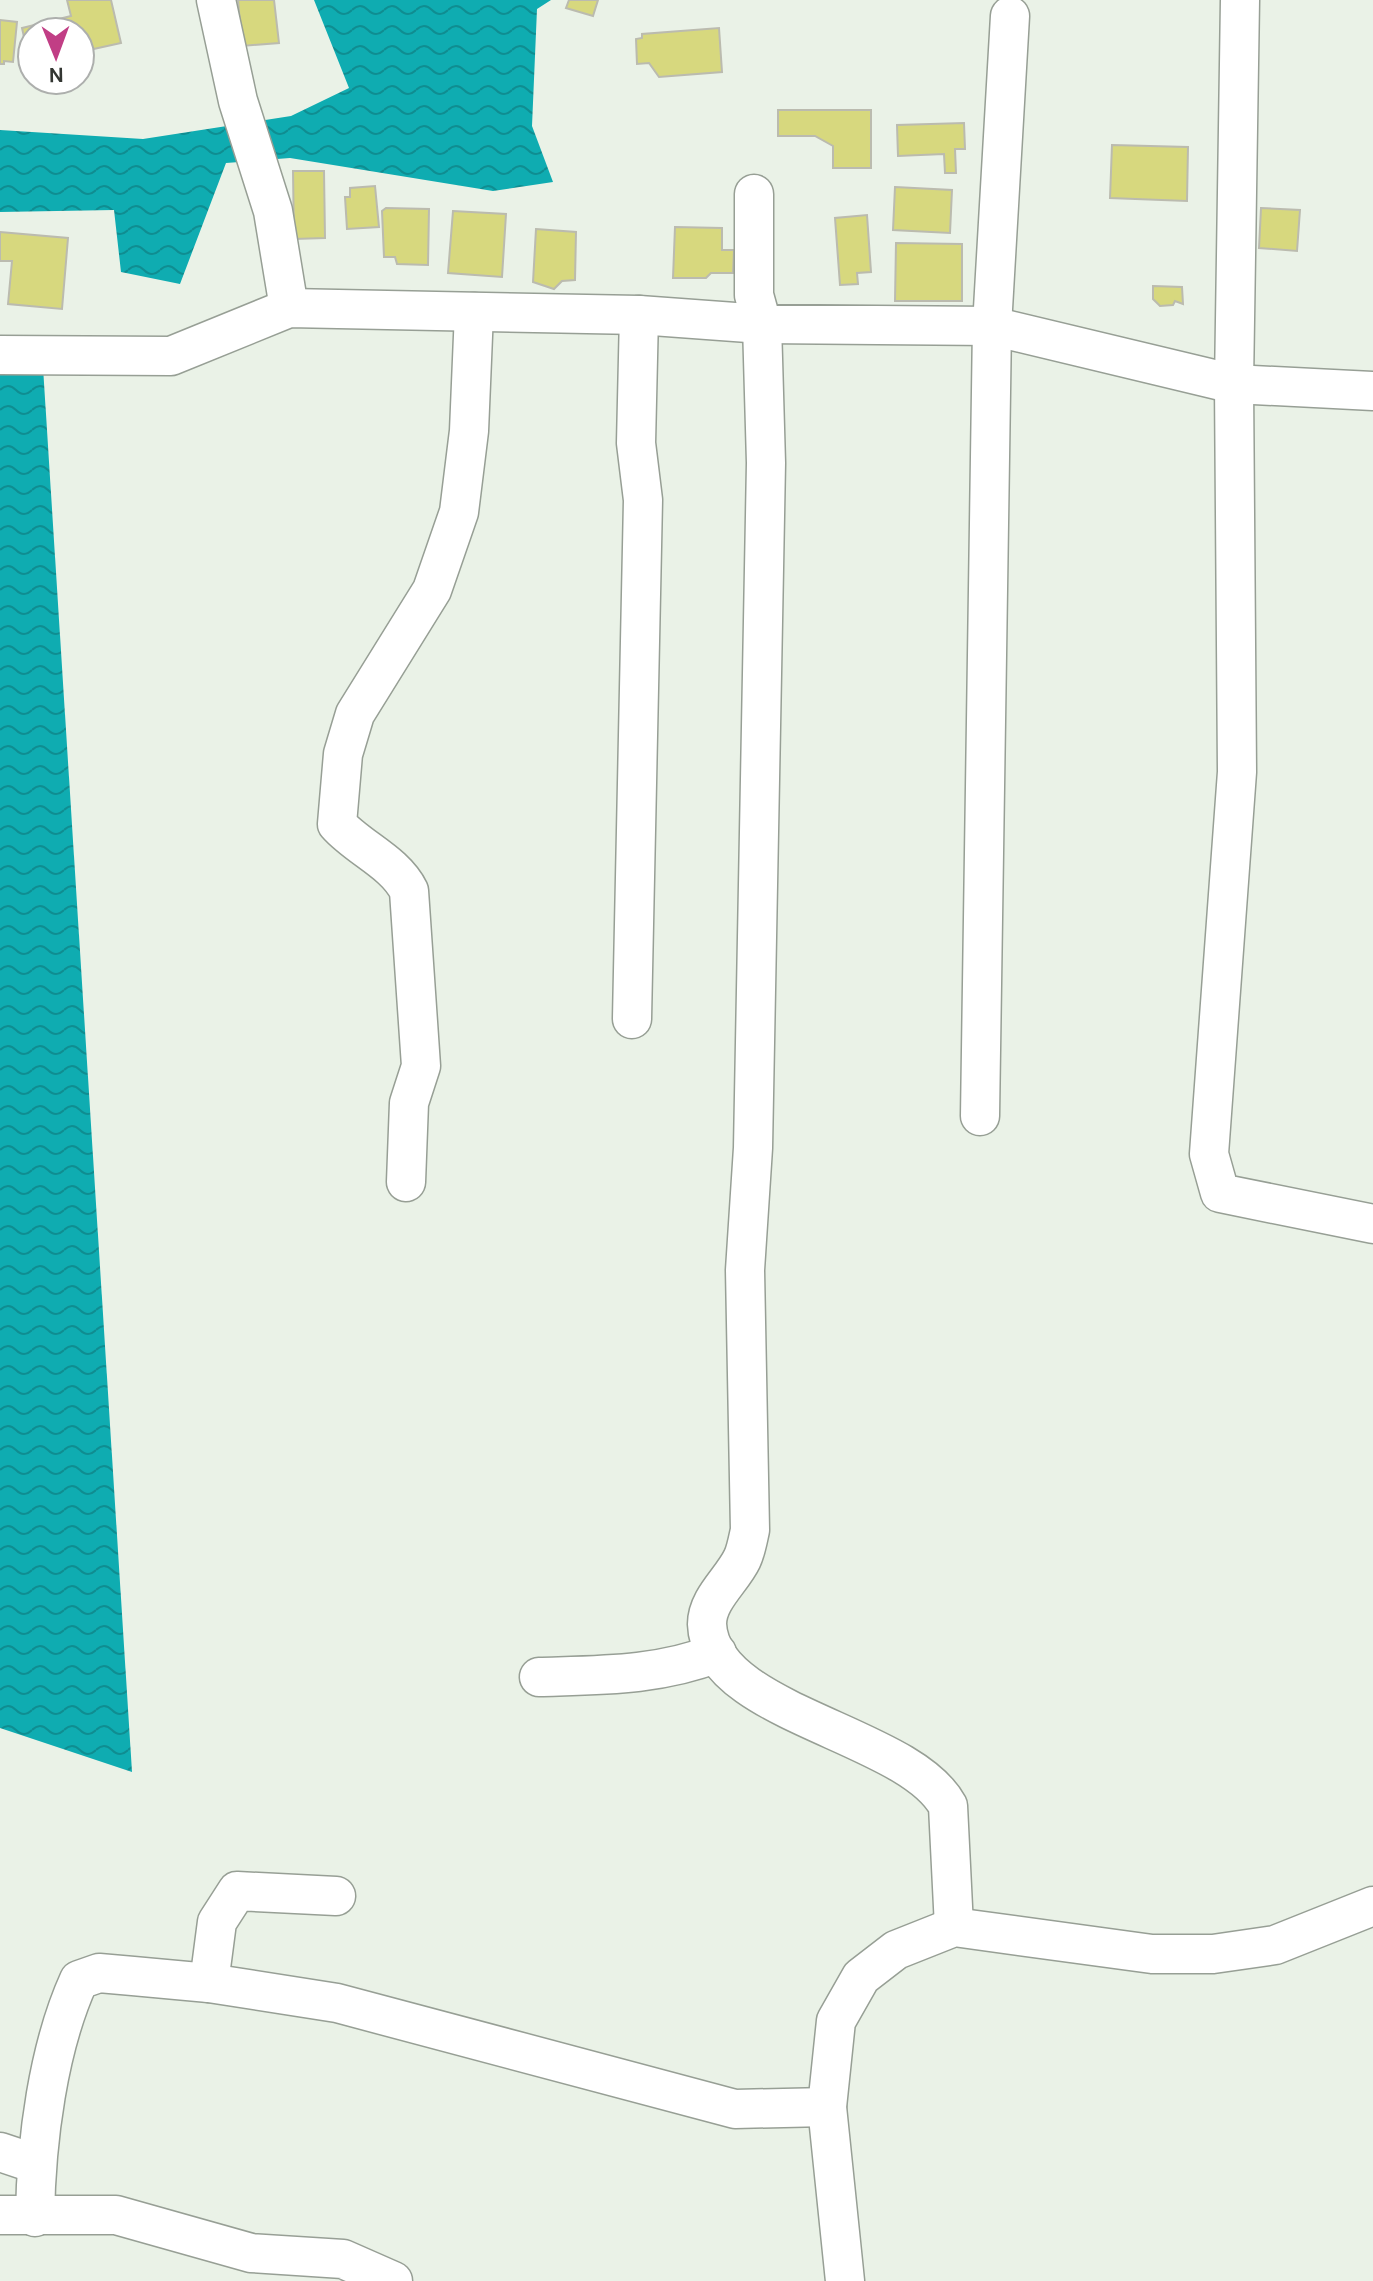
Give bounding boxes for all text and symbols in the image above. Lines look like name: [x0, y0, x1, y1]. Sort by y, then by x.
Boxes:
north arrow: [16, 16, 96, 96]
text: N: [48, 62, 64, 88]

